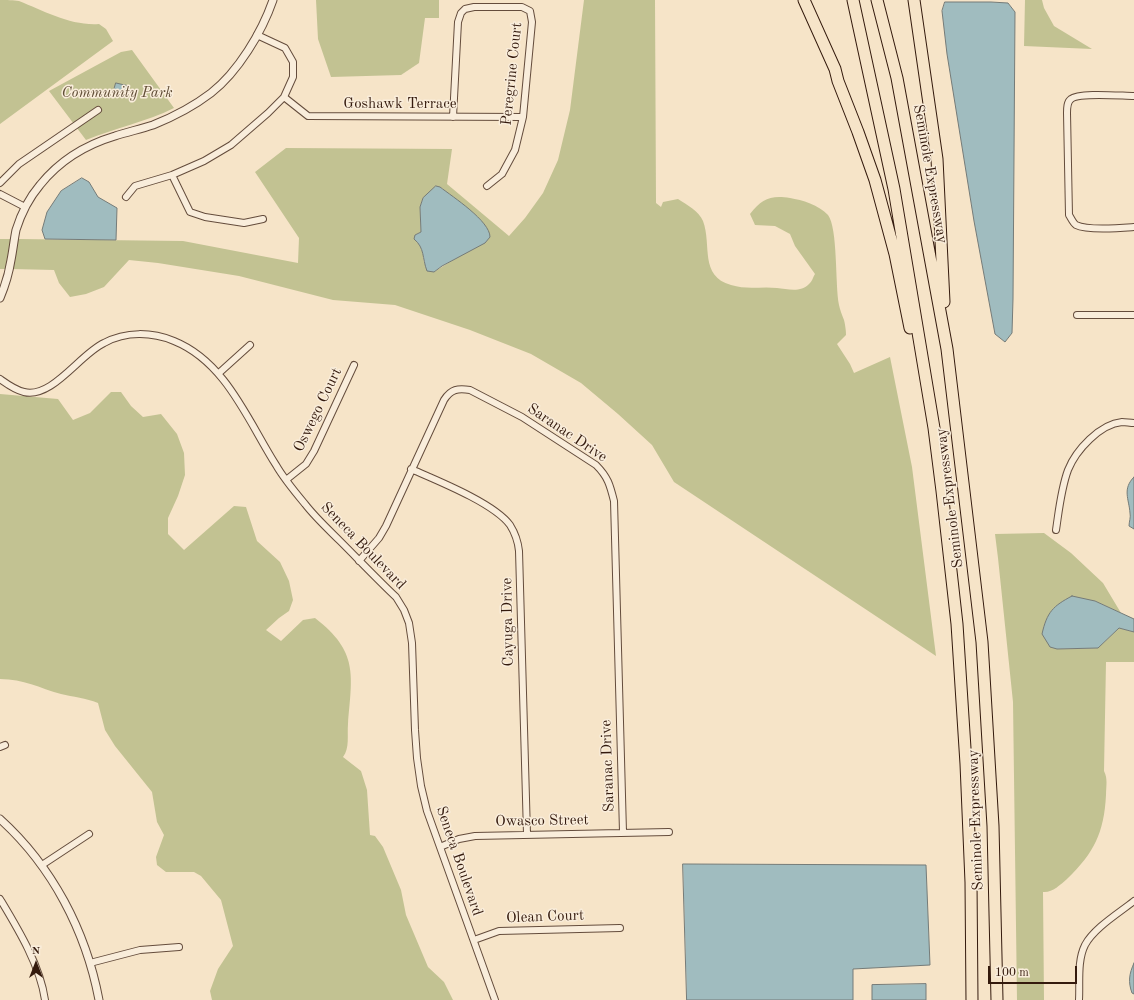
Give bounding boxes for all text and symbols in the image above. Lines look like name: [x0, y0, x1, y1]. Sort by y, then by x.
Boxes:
street label: Peregrine Court: [498, 21, 526, 127]
park label: Community Park: [62, 84, 172, 102]
street label: Goshawk Terrace: [343, 95, 457, 113]
street label: Seminole Expressway: [909, 103, 951, 245]
street label: Oswego Court: [290, 365, 346, 455]
street label: Saranac Drive: [524, 400, 610, 466]
street label: Seminole Expressway: [932, 427, 968, 569]
street label: Seneca Boulevard: [317, 498, 409, 594]
street label: Cayuga Drive: [498, 577, 518, 667]
street label: Saranac Drive: [597, 719, 619, 813]
street label: Seminole Expressway: [965, 749, 987, 891]
street label: Seneca Boulevard: [432, 804, 486, 918]
street label: Owasco Street: [495, 811, 589, 831]
street label: Olean Court: [506, 907, 584, 927]
north arrow: [16, 944, 56, 984]
text: N: [32, 946, 40, 957]
scale bar: [990, 958, 1079, 984]
text: 100 m: [995, 967, 1029, 979]

